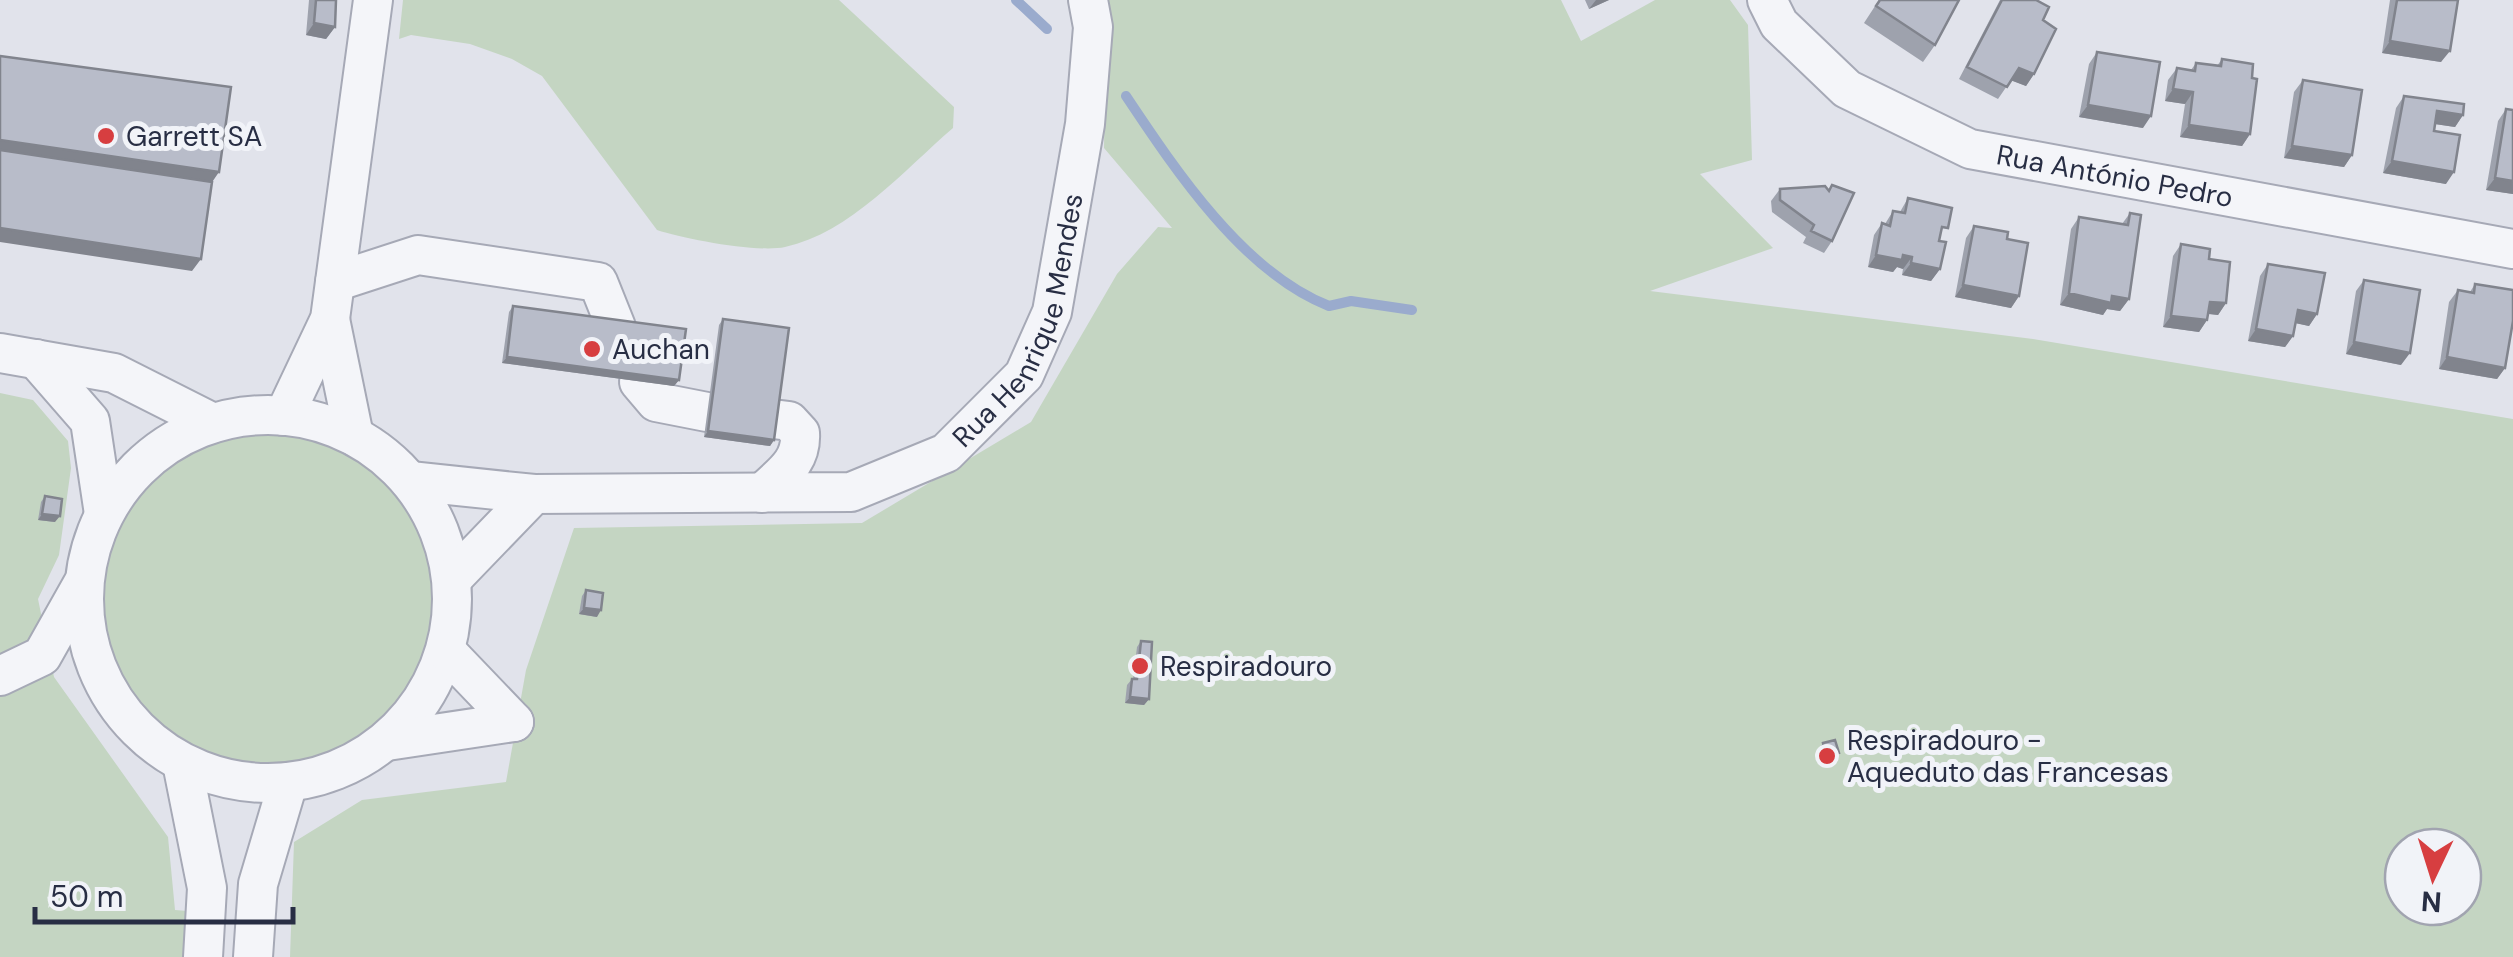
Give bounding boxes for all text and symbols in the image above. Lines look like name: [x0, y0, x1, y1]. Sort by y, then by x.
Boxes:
place label: Garrett SA: [126, 118, 262, 155]
marker: Garrett SA: [95, 125, 117, 147]
street label: Rua António Pedro: [1994, 136, 2236, 216]
street label: Rua Henrique Mendes: [944, 191, 1091, 455]
place label: Auchan: [612, 331, 710, 368]
marker: Auchan: [581, 338, 603, 360]
place label: Respiradouro: [1160, 648, 1332, 685]
marker: Respiradouro: [1129, 655, 1151, 677]
place label: Respiradouro - Aqueduto das Francesas: [1847, 722, 2169, 791]
marker: Respiradouro - Aqueduto das Francesas: [1816, 745, 1838, 767]
north arrow: [2383, 827, 2483, 927]
scale bar: [35, 862, 292, 924]
text: 50 m: [50, 877, 124, 916]
text: N: [2420, 882, 2443, 921]

